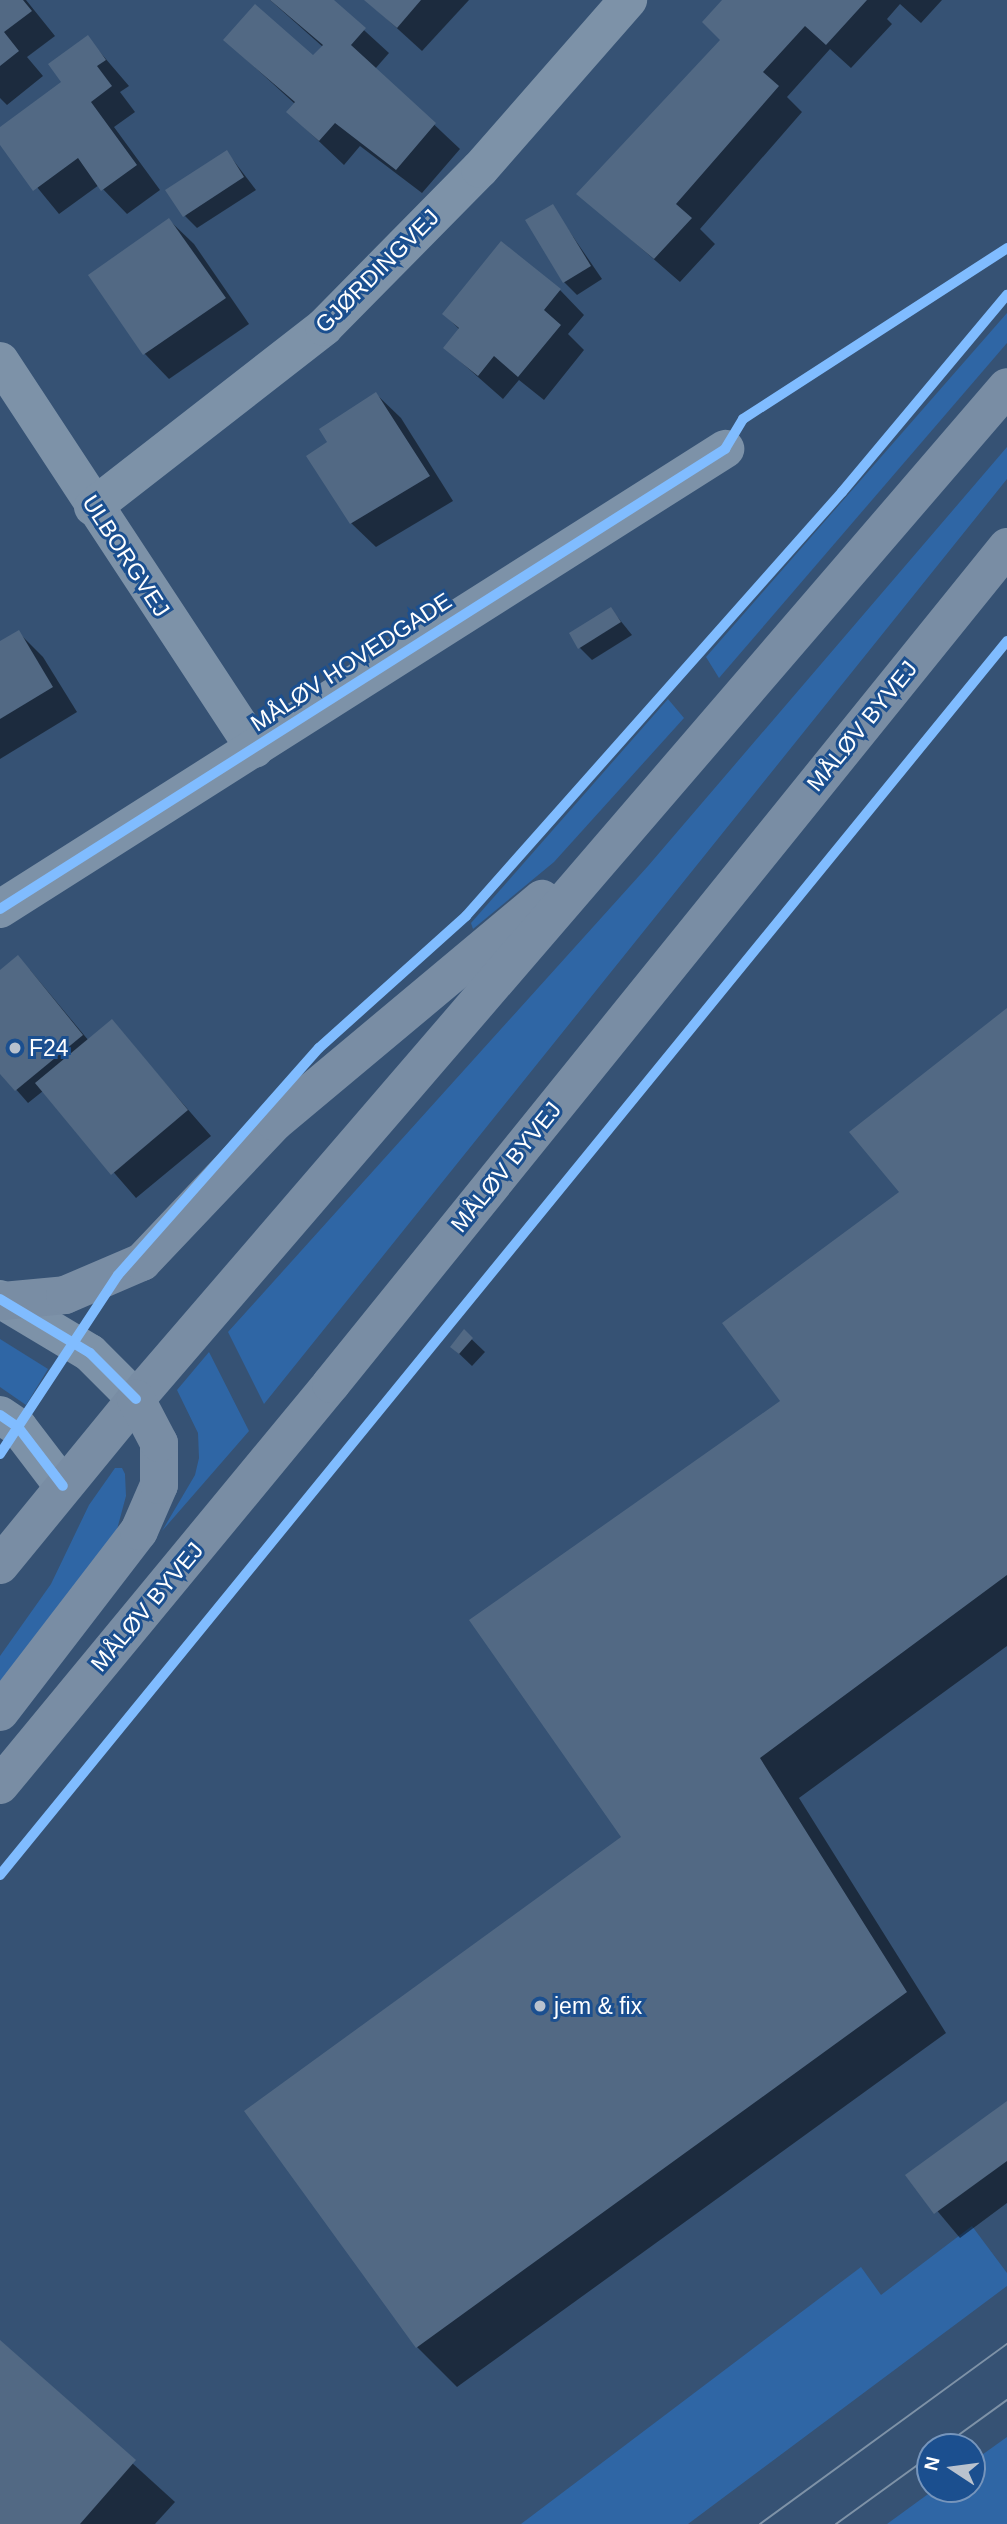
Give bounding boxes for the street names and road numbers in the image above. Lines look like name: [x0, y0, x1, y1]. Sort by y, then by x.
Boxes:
street label: GJØRDINGVEJ: [309, 203, 445, 339]
street label: ULBORGVEJ: [76, 490, 176, 622]
street label: MÅLØV HOVEDGADE: [245, 587, 457, 737]
street label: MÅLØV BYVEJ: [801, 655, 923, 797]
street label: MÅLØV BYVEJ: [445, 1096, 567, 1238]
street label: MÅLØV BYVEJ: [85, 1537, 209, 1677]

